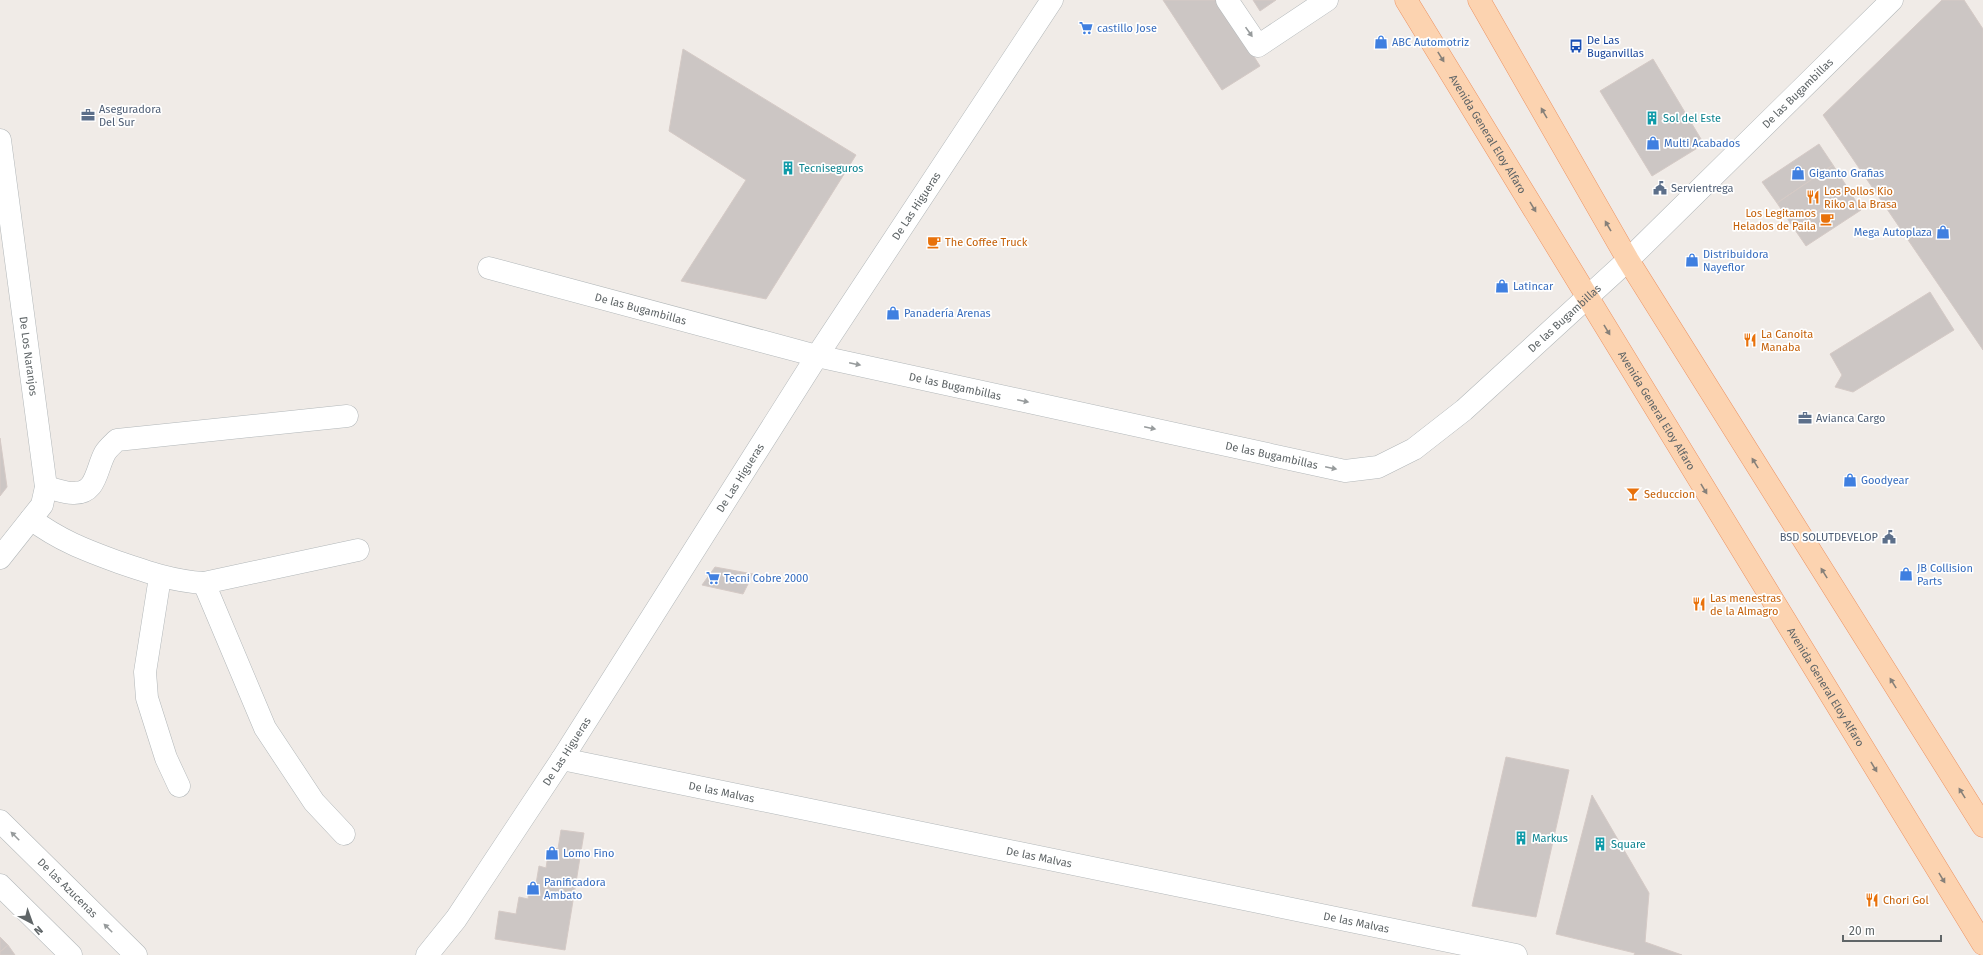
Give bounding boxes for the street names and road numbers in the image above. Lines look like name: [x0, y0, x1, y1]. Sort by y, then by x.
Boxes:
street label: De las Bugambillas: [1759, 55, 1836, 131]
street label: Avenida General Eloy Alfaro: [1447, 72, 1529, 196]
street label: De Las Higueras: [889, 169, 943, 242]
street label: De las Bugambillas: [1525, 282, 1604, 355]
street label: De las Bugambillas: [593, 290, 688, 327]
street label: De Los Naranjos: [17, 316, 40, 397]
street label: Avenida General Eloy Alfaro: [1616, 349, 1698, 472]
street label: De las Bugambillas: [908, 370, 1003, 402]
street label: De las Bugambillas: [1224, 439, 1319, 471]
street label: De Las Higueras: [713, 441, 767, 515]
street label: Avenida General Eloy Alfaro: [1785, 625, 1867, 749]
street label: De Las Higueras: [540, 715, 593, 788]
street label: De las Malvas: [688, 779, 756, 805]
street label: De las Malvas: [1005, 844, 1073, 870]
street label: De las Azucenas: [35, 855, 100, 920]
street label: De las Malvas: [1322, 909, 1391, 935]

